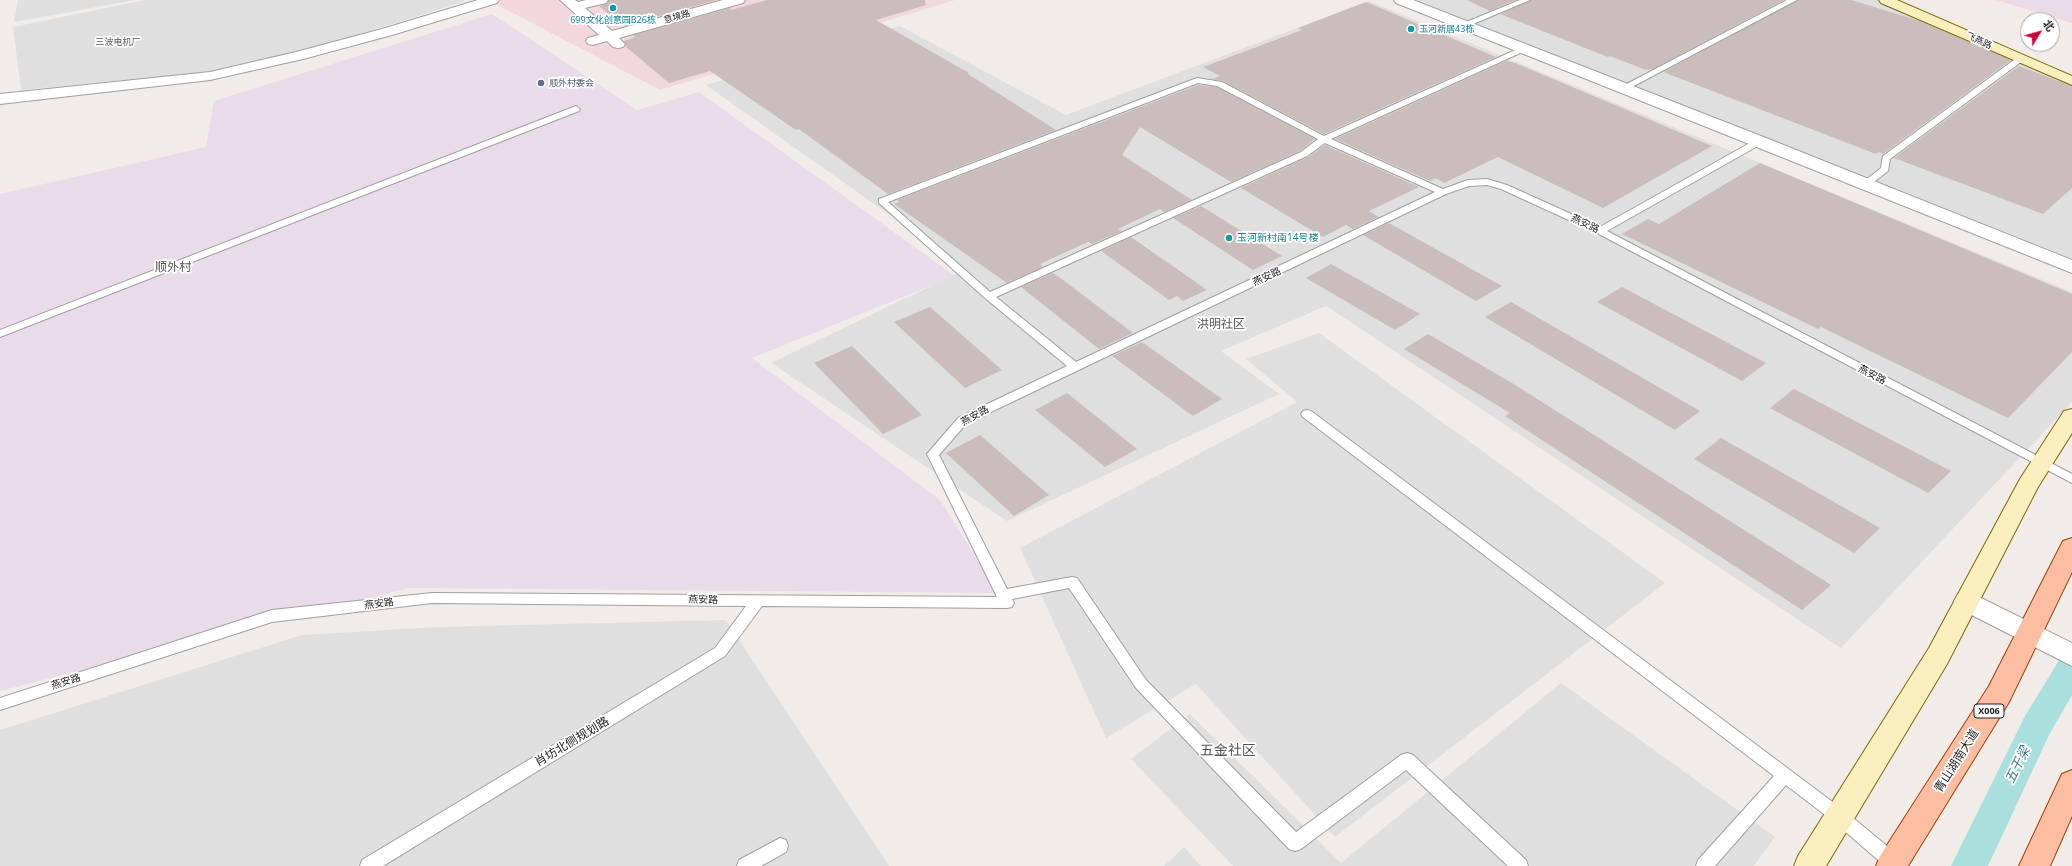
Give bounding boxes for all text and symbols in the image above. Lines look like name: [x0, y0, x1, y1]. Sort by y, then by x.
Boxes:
marker: 699文化创意园B26栋: [608, 3, 618, 13]
street label: 意境路: [663, 8, 691, 26]
north arrow: [2020, 12, 2060, 52]
place label: 699文化创意园B26栋: [570, 15, 656, 25]
text: 北: [2040, 16, 2058, 34]
marker: 玉河新居43栋: [1406, 24, 1416, 34]
place label: 玉河新居43栋: [1419, 24, 1474, 34]
street label: 飞燕路: [1964, 31, 1994, 51]
district label: 三波电机厂: [96, 37, 140, 47]
marker: 顺外村委会: [536, 78, 546, 88]
place label: 顺外村委会: [549, 78, 594, 88]
street label: 燕安路: [1569, 212, 1601, 236]
place label: 玉河新村南14号楼: [1237, 232, 1318, 244]
marker: 玉河新村南14号楼: [1224, 233, 1234, 243]
district label: 顺外村: [155, 261, 191, 275]
street label: 燕安路: [1251, 265, 1283, 289]
district label: 洪明社区: [1197, 318, 1245, 332]
street label: 燕安路: [1856, 363, 1888, 387]
street label: 燕安路: [959, 403, 991, 429]
street label: 燕安路: [688, 594, 718, 606]
street label: 燕安路: [363, 596, 395, 612]
street label: 燕安路: [50, 672, 82, 692]
road number: X006: [1974, 704, 2004, 718]
street label: 肖坊北侧规划路: [532, 714, 612, 770]
street label: 青山湖南大道: [1932, 727, 1982, 795]
district label: 五金社区: [1200, 743, 1256, 759]
water label: 五干梁: [2002, 744, 2034, 786]

